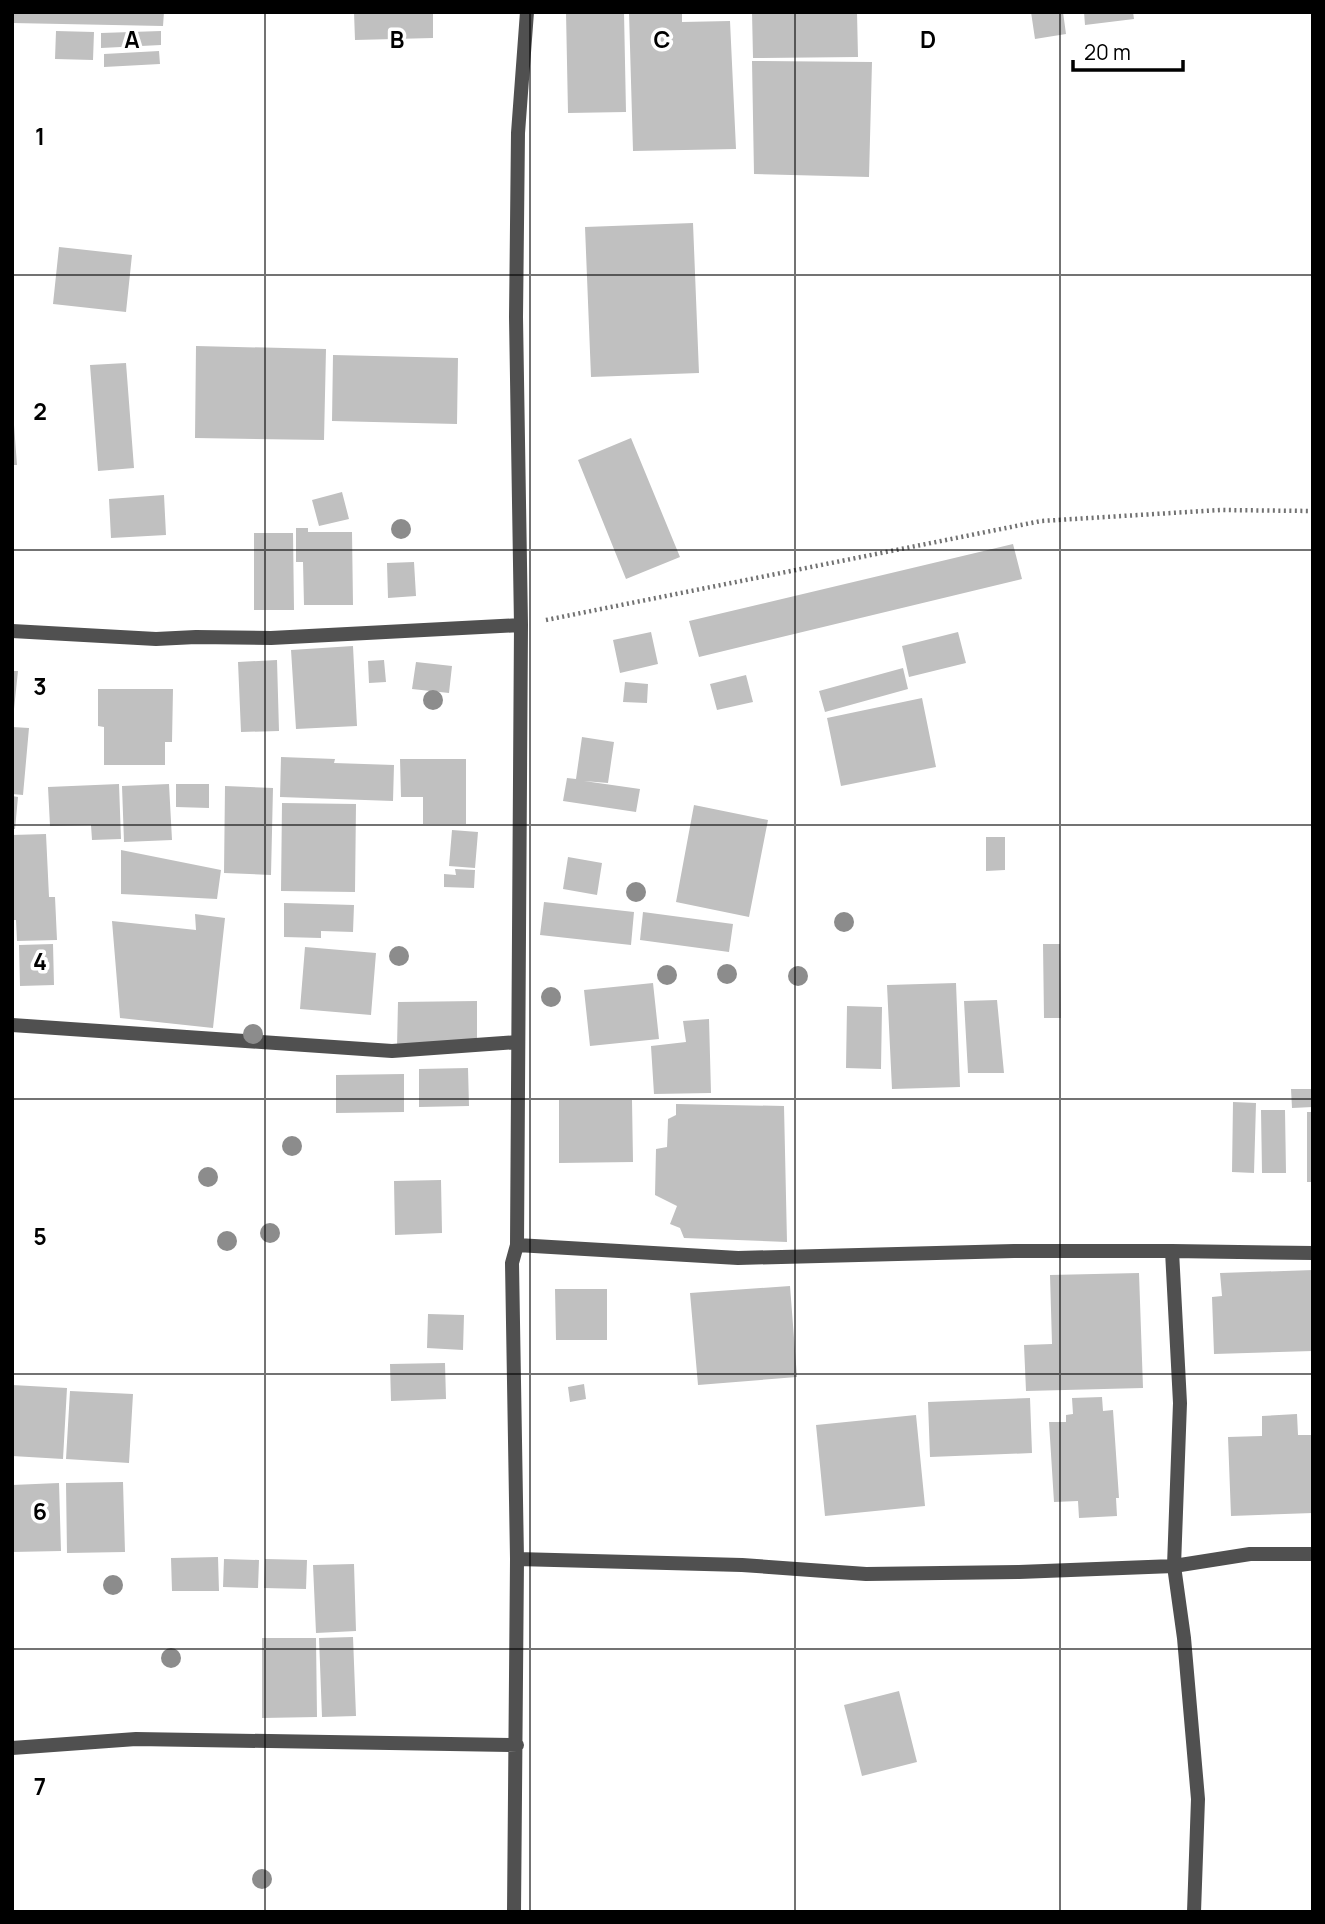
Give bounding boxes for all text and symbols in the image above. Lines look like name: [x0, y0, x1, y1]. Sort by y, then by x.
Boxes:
text: A: [124, 23, 140, 55]
text: B: [390, 23, 404, 55]
text: C: [654, 23, 671, 55]
text: D: [920, 23, 936, 55]
scale bar: [1073, 28, 1183, 72]
text: 20 m: [1084, 38, 1131, 66]
text: 1: [35, 120, 45, 152]
text: 2: [33, 395, 47, 427]
text: 3: [33, 670, 47, 702]
text: 4: [33, 945, 47, 977]
text: 5: [33, 1220, 47, 1252]
text: 6: [33, 1495, 47, 1527]
text: 7: [34, 1770, 46, 1802]

